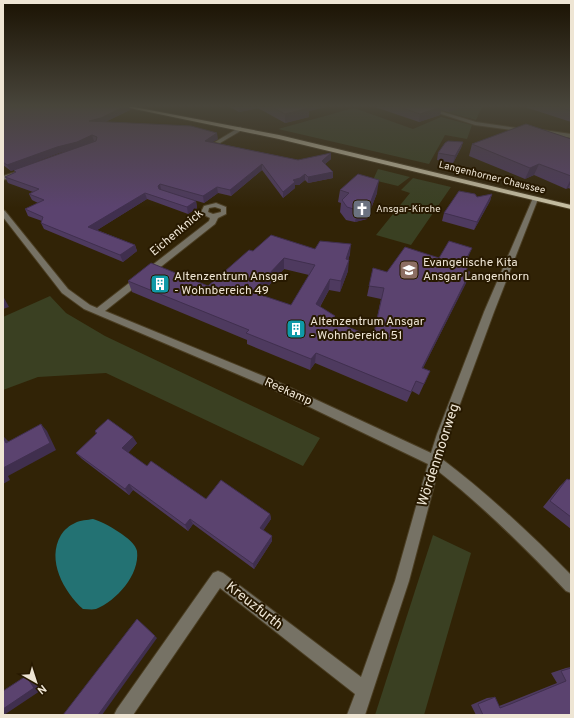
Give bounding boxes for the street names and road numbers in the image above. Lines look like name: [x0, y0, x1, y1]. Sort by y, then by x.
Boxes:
street label: Langenhorner Chaussee: [437, 158, 547, 198]
street label: Eichenknick: [147, 206, 207, 260]
street label: Reekamp: [262, 374, 314, 410]
street label: Wördenmoorweg: [414, 401, 464, 509]
street label: Kreuzfurth: [222, 578, 286, 634]

